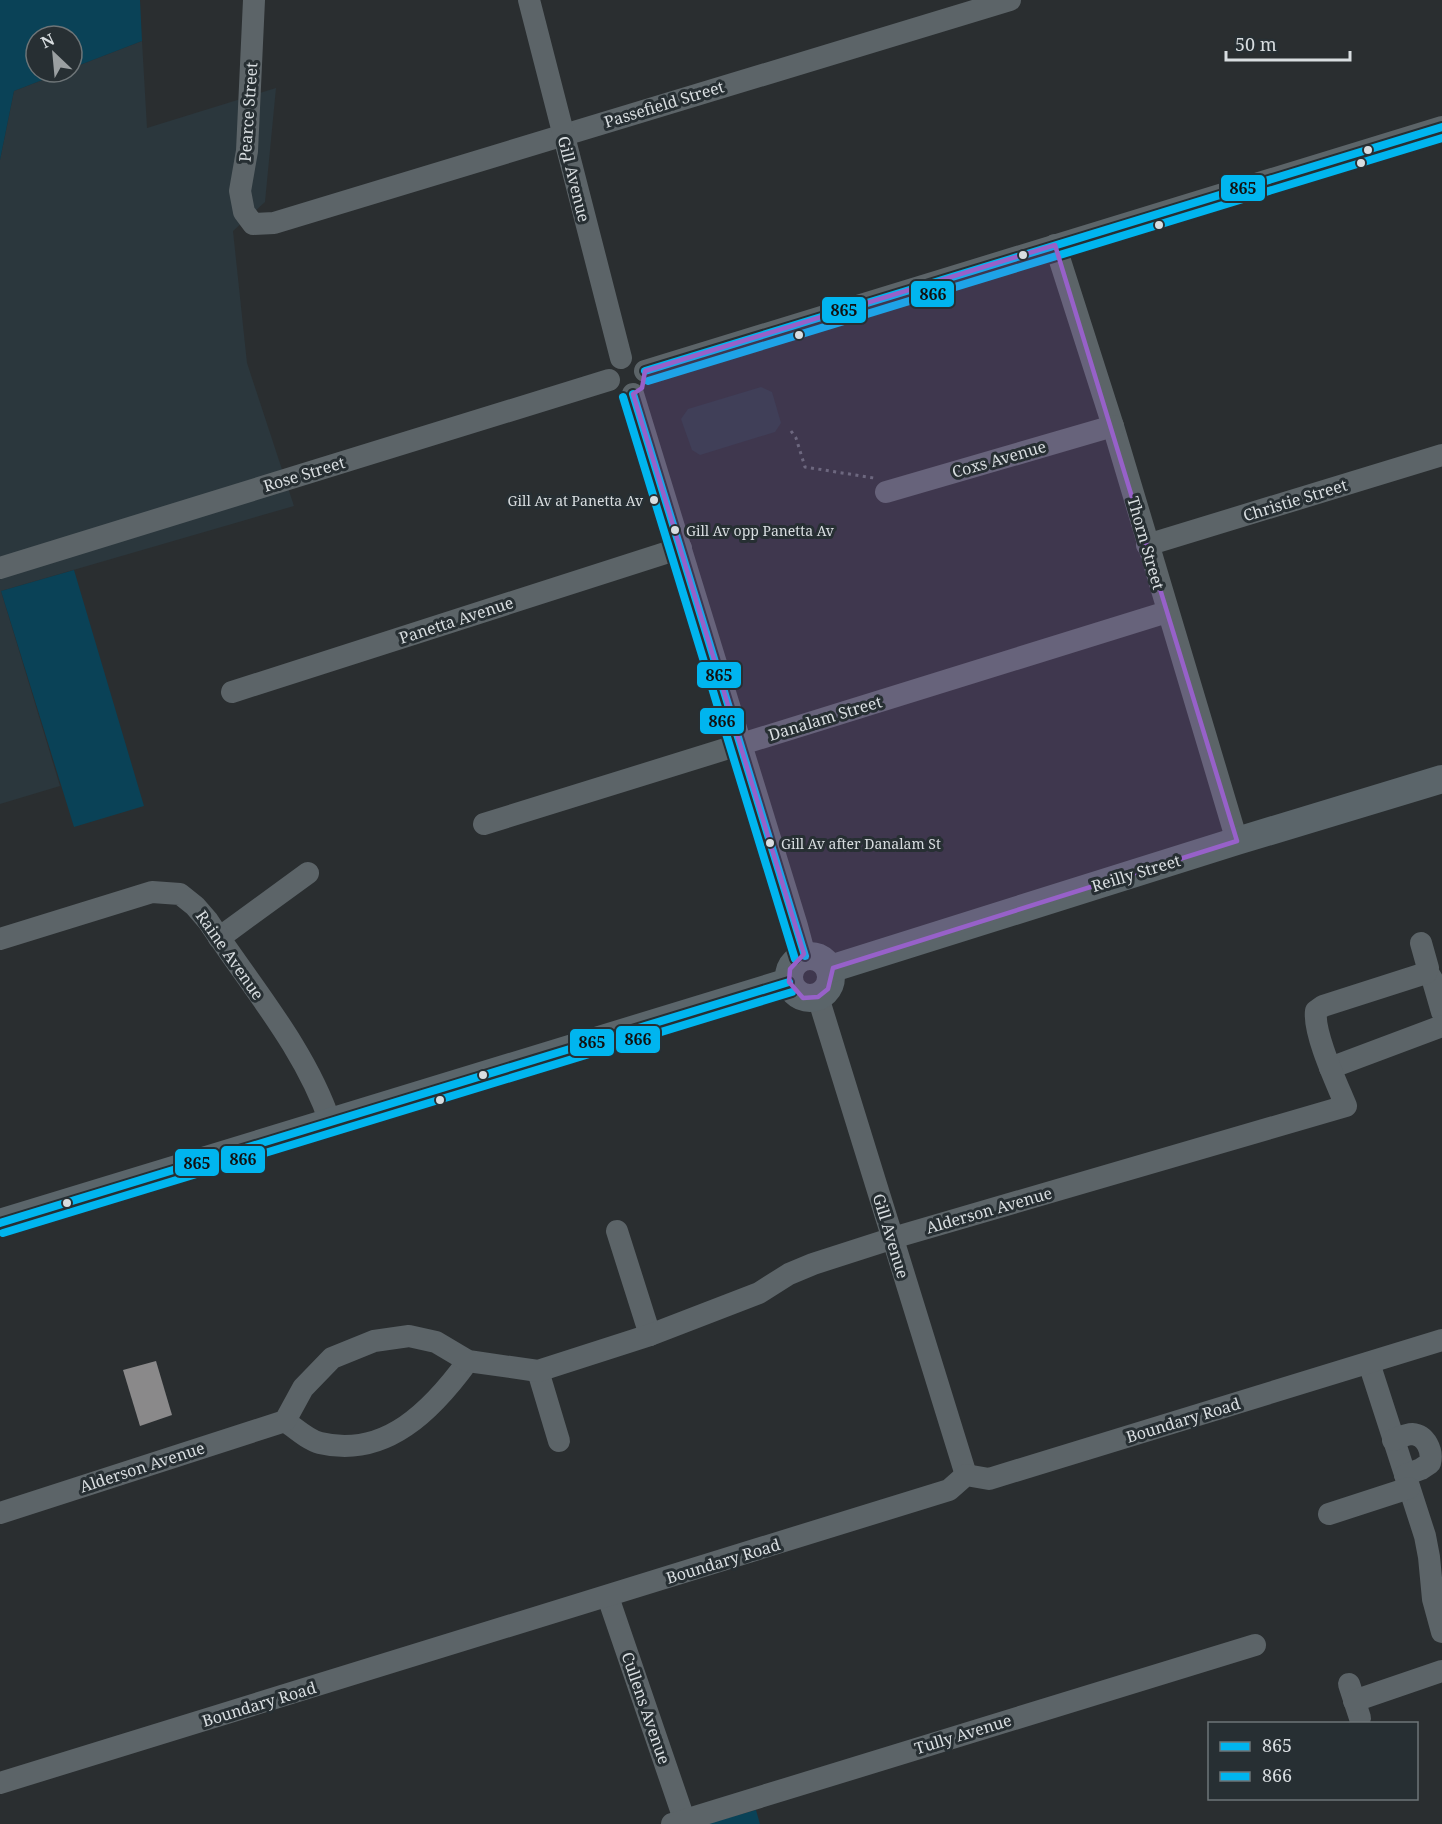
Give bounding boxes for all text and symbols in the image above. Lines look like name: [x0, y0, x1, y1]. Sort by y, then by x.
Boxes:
north arrow: [24, 24, 84, 84]
scale bar: [1226, 24, 1350, 62]
text: N: [37, 28, 58, 53]
text: 50 m: [1235, 32, 1277, 56]
street label: Pearce Street: [234, 61, 262, 163]
street label: Passefield Street: [601, 75, 727, 133]
street label: Gill Avenue: [553, 134, 595, 224]
unlabelled marker: [1362, 144, 1374, 156]
unlabelled marker: [1355, 157, 1367, 169]
line badge: 865: [1220, 174, 1266, 202]
text: 865: [1229, 177, 1257, 199]
unlabelled marker: [1153, 219, 1165, 231]
unlabelled marker: [1017, 249, 1029, 261]
line badge: 866: [910, 280, 955, 308]
text: 866: [919, 283, 947, 305]
line badge: 865: [821, 296, 867, 324]
text: 865: [830, 299, 858, 321]
unlabelled marker: [793, 329, 805, 341]
street label: Coxs Avenue: [949, 435, 1049, 483]
street label: Rose Street: [260, 451, 348, 497]
street label: Christie Street: [1240, 474, 1350, 526]
place label: Gill Av at Panetta Av: [508, 491, 644, 510]
marker: Gill Av at Panetta Av: [648, 494, 660, 506]
street label: Thorn Street: [1122, 494, 1170, 592]
place label: Gill Av opp Panetta Av: [686, 521, 835, 540]
marker: Gill Av opp Panetta Av: [669, 524, 681, 536]
street label: Panetta Avenue: [396, 591, 516, 649]
line badge: 865: [696, 661, 742, 689]
text: 865: [705, 664, 733, 686]
street label: Danalam Street: [765, 690, 885, 746]
line badge: 866: [699, 707, 745, 735]
text: 866: [708, 710, 736, 732]
place label: Gill Av after Danalam St: [781, 834, 941, 853]
marker: Gill Av after Danalam St: [764, 837, 776, 849]
street label: Reilly Street: [1089, 849, 1184, 897]
street label: Raine Avenue: [191, 906, 269, 1004]
line badge: 866: [615, 1025, 661, 1054]
line badge: 865: [569, 1028, 615, 1057]
text: 866: [624, 1028, 652, 1050]
text: 865: [578, 1031, 606, 1053]
unlabelled marker: [477, 1069, 489, 1081]
unlabelled marker: [434, 1094, 446, 1106]
line badge: 866: [220, 1145, 266, 1174]
line badge: 865: [174, 1148, 220, 1177]
text: 866: [229, 1148, 257, 1170]
text: 865: [183, 1152, 211, 1174]
street label: Alderson Avenue: [923, 1181, 1055, 1239]
street label: Gill Avenue: [868, 1191, 914, 1281]
unlabelled marker: [61, 1197, 73, 1209]
street label: Boundary Road: [1123, 1392, 1243, 1448]
street label: Alderson Avenue: [77, 1436, 207, 1498]
street label: Boundary Road: [663, 1533, 783, 1589]
street label: Cullens Avenue: [616, 1649, 676, 1767]
street label: Boundary Road: [199, 1676, 319, 1732]
street label: Tully Avenue: [912, 1709, 1014, 1759]
legend: [1208, 1722, 1418, 1800]
text: 865: [1262, 1733, 1292, 1757]
text: 866: [1262, 1763, 1292, 1787]

